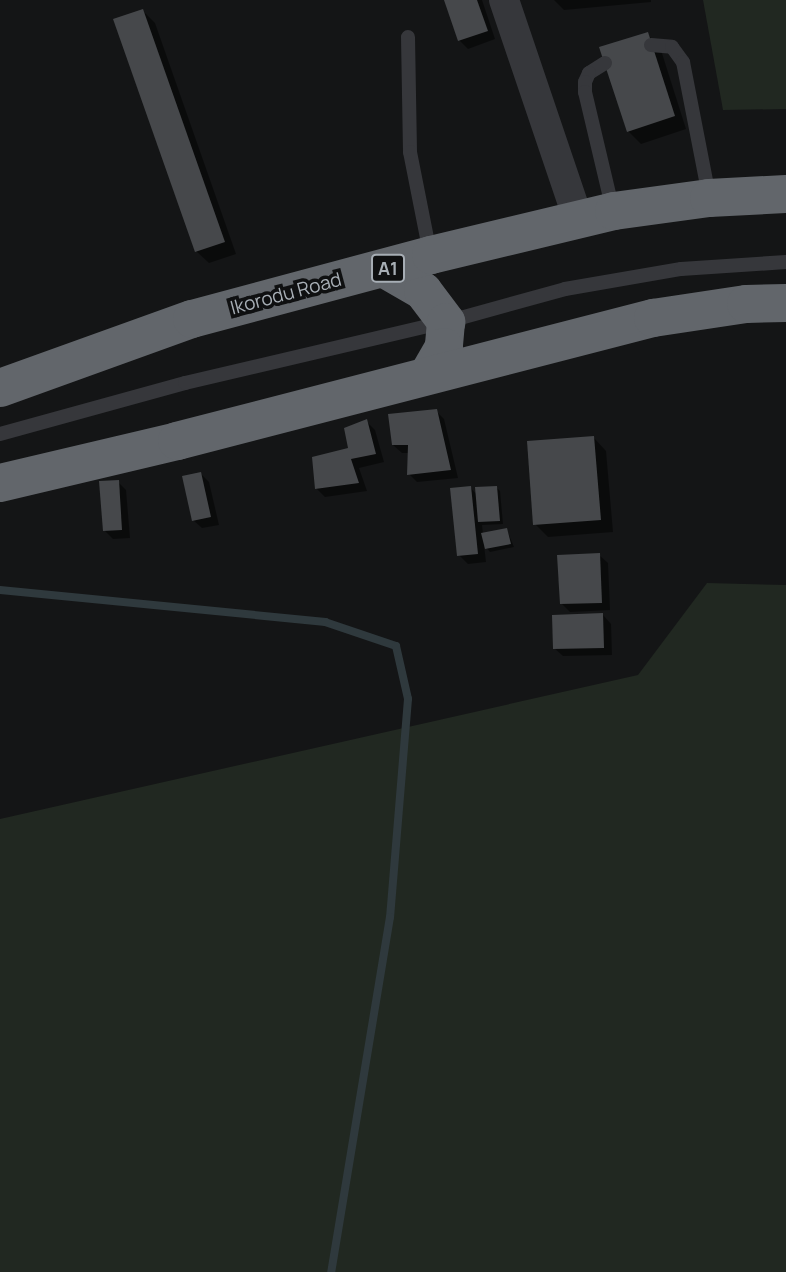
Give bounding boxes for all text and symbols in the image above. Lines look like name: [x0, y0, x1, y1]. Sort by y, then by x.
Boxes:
road number: A1: [370, 254, 406, 282]
street label: Ikorodu Road: [228, 268, 344, 320]

